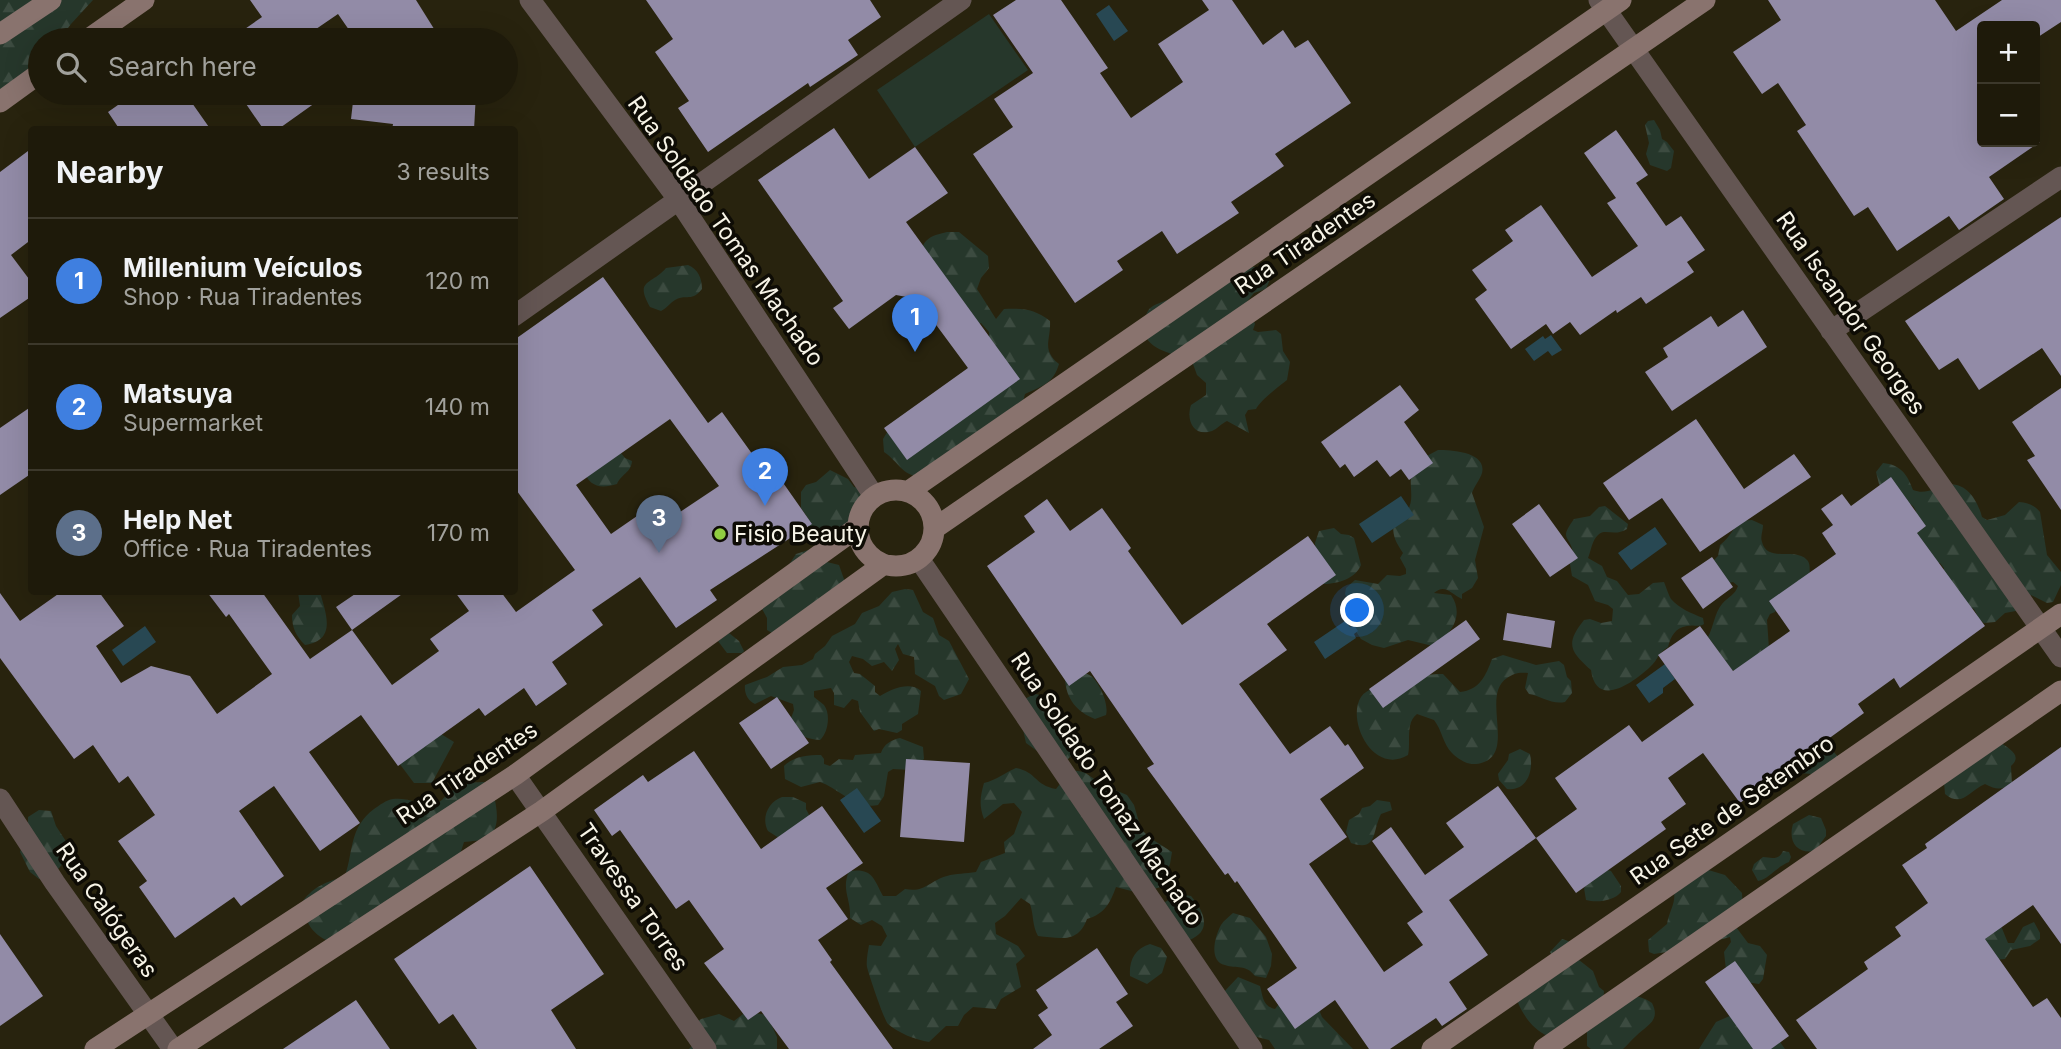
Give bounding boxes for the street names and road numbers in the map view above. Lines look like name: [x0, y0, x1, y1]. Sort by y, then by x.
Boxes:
street label: Rua Soldado Tomas Machado: [622, 91, 830, 371]
street label: Rua Tiradentes: [1229, 186, 1381, 300]
street label: Rua Iscandor Georges: [1770, 206, 1932, 420]
street label: Rua Soldado Tomaz Machado: [1005, 647, 1209, 931]
street label: Rua Tiradentes: [391, 716, 543, 830]
street label: Rua Sete de Setembro: [1625, 729, 1839, 891]
street label: Travessa Torres: [572, 818, 694, 976]
street label: Rua Calógeras: [50, 837, 164, 983]

